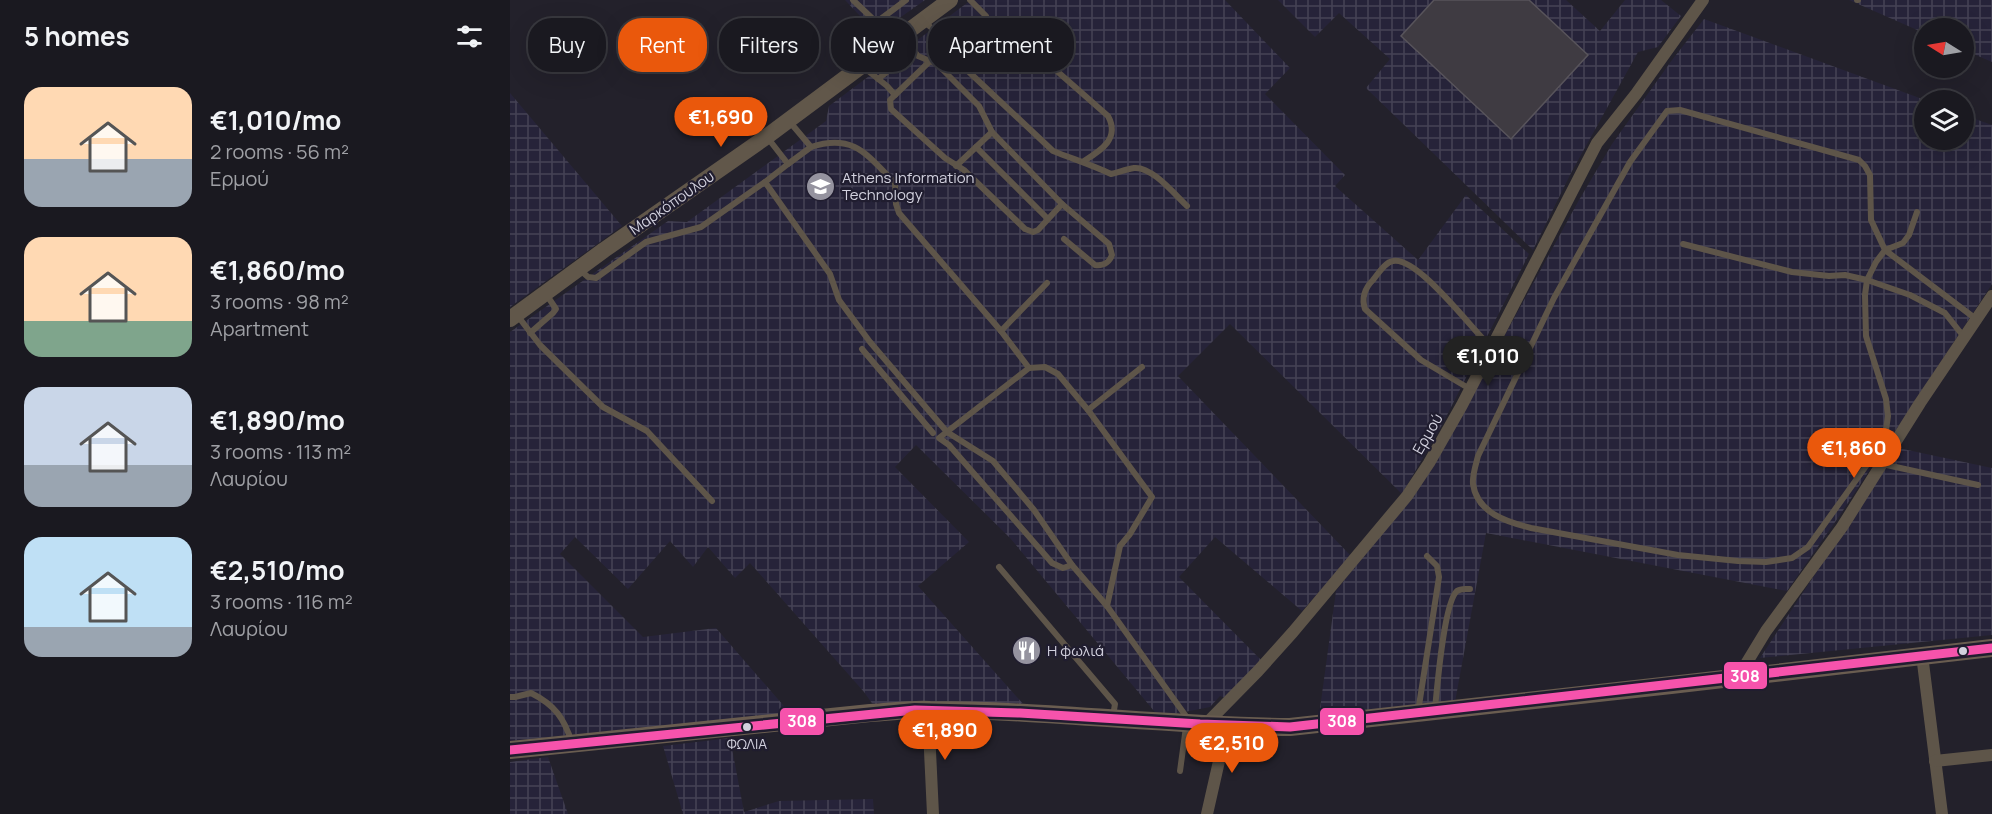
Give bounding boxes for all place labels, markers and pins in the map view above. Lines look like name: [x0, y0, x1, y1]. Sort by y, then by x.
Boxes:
pin: €1,690: [672, 97, 770, 148]
place label: Athens Information Technology: [842, 167, 975, 205]
school or university icon: Athens Information Technology: [805, 171, 837, 203]
pin: €1,010: [1439, 336, 1537, 387]
pin: €1,860: [1805, 428, 1903, 479]
restaurant icon: Η φωλιά: [1010, 635, 1042, 667]
place label: Η φωλιά: [1047, 640, 1104, 661]
unlabelled marker: [1957, 645, 1969, 657]
pin: €1,890: [896, 710, 994, 761]
marker: ΦΩΛΙΑ: [741, 721, 753, 733]
pin: €2,510: [1183, 723, 1281, 774]
place label: ΦΩΛΙΑ: [727, 734, 767, 753]

